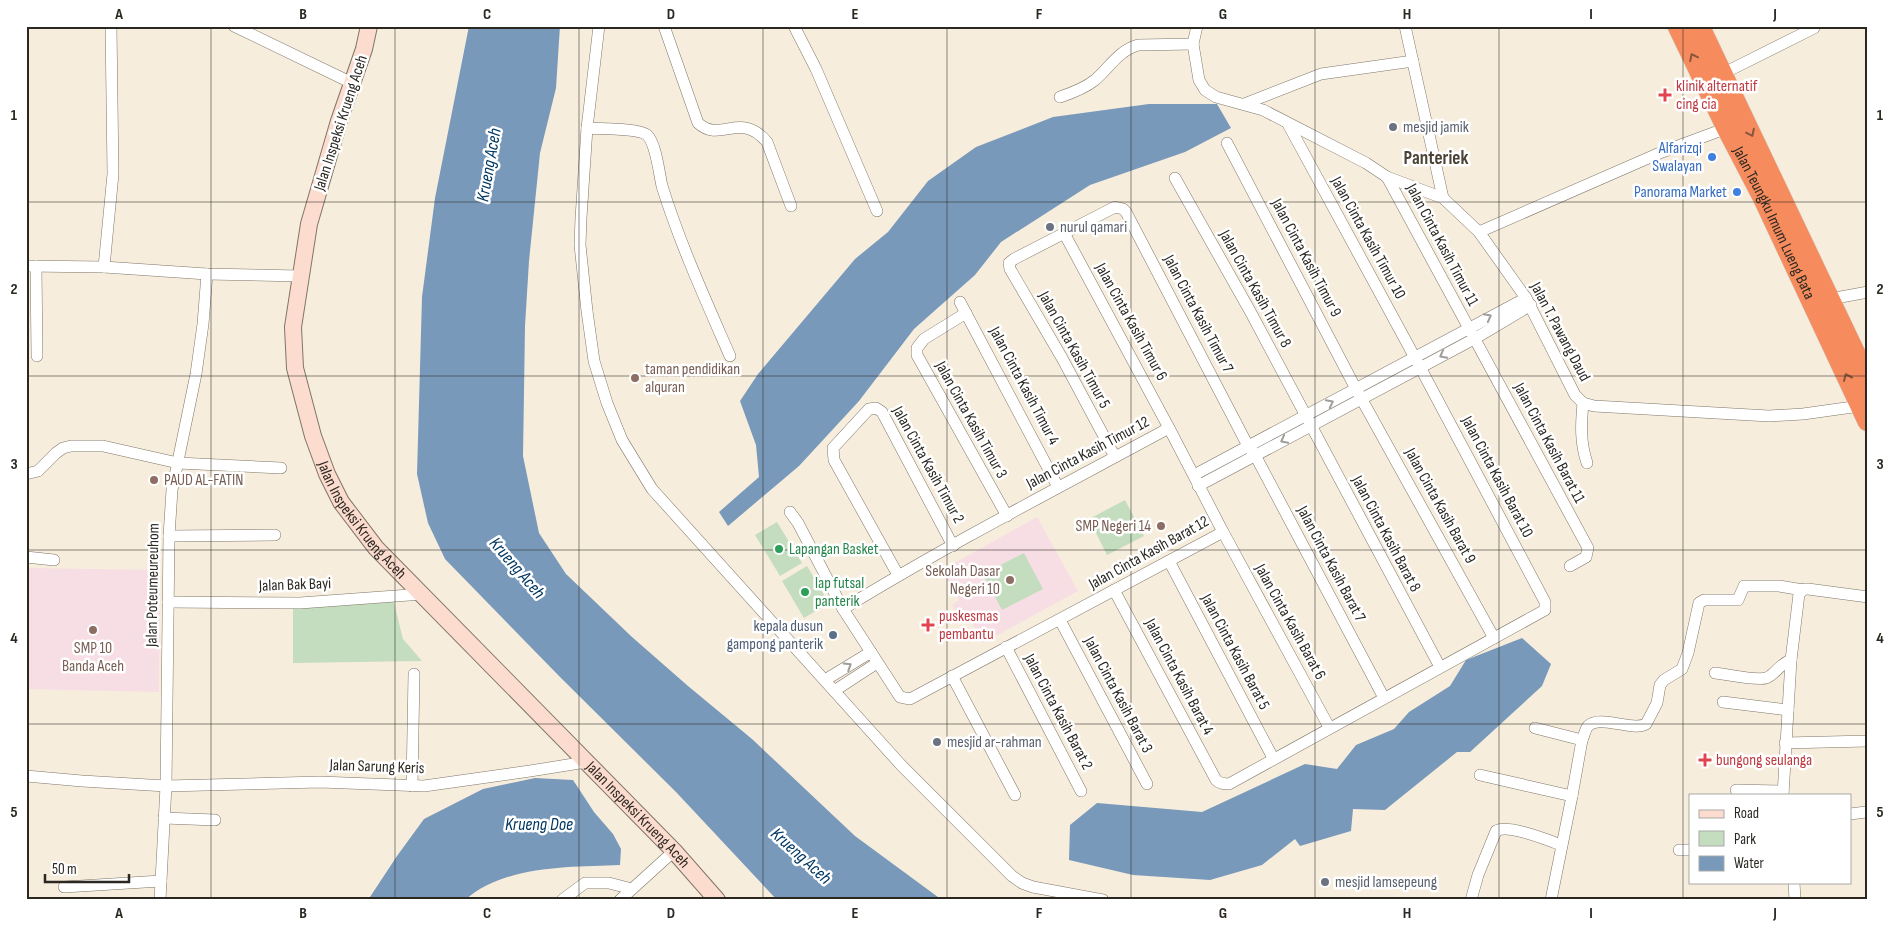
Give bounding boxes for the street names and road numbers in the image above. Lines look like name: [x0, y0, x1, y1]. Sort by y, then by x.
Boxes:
street label: Jalan Inspeksi Krueng Aceh: [310, 53, 372, 194]
street label: Jalan Teungku Imum Lueng Bata: [1728, 142, 1819, 302]
street label: Jalan Cinta Kasih Timur 10: [1326, 173, 1409, 302]
street label: Jalan Cinta Kasih Timur 11: [1401, 180, 1482, 310]
street label: Jalan Cinta Kasih Timur 9: [1266, 195, 1345, 320]
street label: Jalan Cinta Kasih Timur 8: [1214, 226, 1295, 351]
street label: Jalan Cinta Kasih Timur 7: [1158, 251, 1237, 377]
street label: Jalan Cinta Kasih Timur 6: [1090, 259, 1171, 384]
street label: Jalan T. Pawang Daud: [1525, 278, 1594, 385]
street label: Jalan Cinta Kasih Timur 5: [1034, 287, 1114, 412]
street label: Jalan Cinta Kasih Timur 4: [984, 323, 1063, 448]
street label: Jalan Cinta Kasih Timur 3: [930, 357, 1011, 482]
street label: Jalan Cinta Kasih Barat 11: [1509, 379, 1589, 507]
street label: Jalan Cinta Kasih Timur 2: [888, 402, 968, 527]
street label: Jalan Cinta Kasih Barat 10: [1457, 412, 1537, 541]
street label: Jalan Cinta Kasih Timur 12: [1022, 413, 1153, 494]
street label: Jalan Cinta Kasih Barat 9: [1400, 444, 1480, 567]
street label: Jalan Inspeksi Krueng Aceh: [313, 458, 410, 583]
street label: Jalan Cinta Kasih Barat 8: [1347, 472, 1425, 595]
street label: Jalan Cinta Kasih Barat 7: [1292, 502, 1370, 626]
street label: Jalan Cinta Kasih Barat 12: [1085, 512, 1212, 594]
street label: Jalan Poteumeureuhom: [142, 523, 164, 648]
street label: Jalan Cinta Kasih Barat 6: [1250, 560, 1330, 683]
street label: Jalan Bak Bayi: [258, 574, 331, 596]
street label: Jalan Cinta Kasih Barat 5: [1196, 590, 1273, 713]
street label: Jalan Cinta Kasih Barat 4: [1140, 615, 1218, 738]
street label: Jalan Cinta Kasih Barat 3: [1079, 633, 1157, 756]
street label: Jalan Cinta Kasih Barat 2: [1019, 650, 1097, 773]
street label: Jalan Sarung Keris: [328, 756, 425, 778]
street label: Jalan Inspeksi Krueng Aceh: [581, 757, 694, 872]

